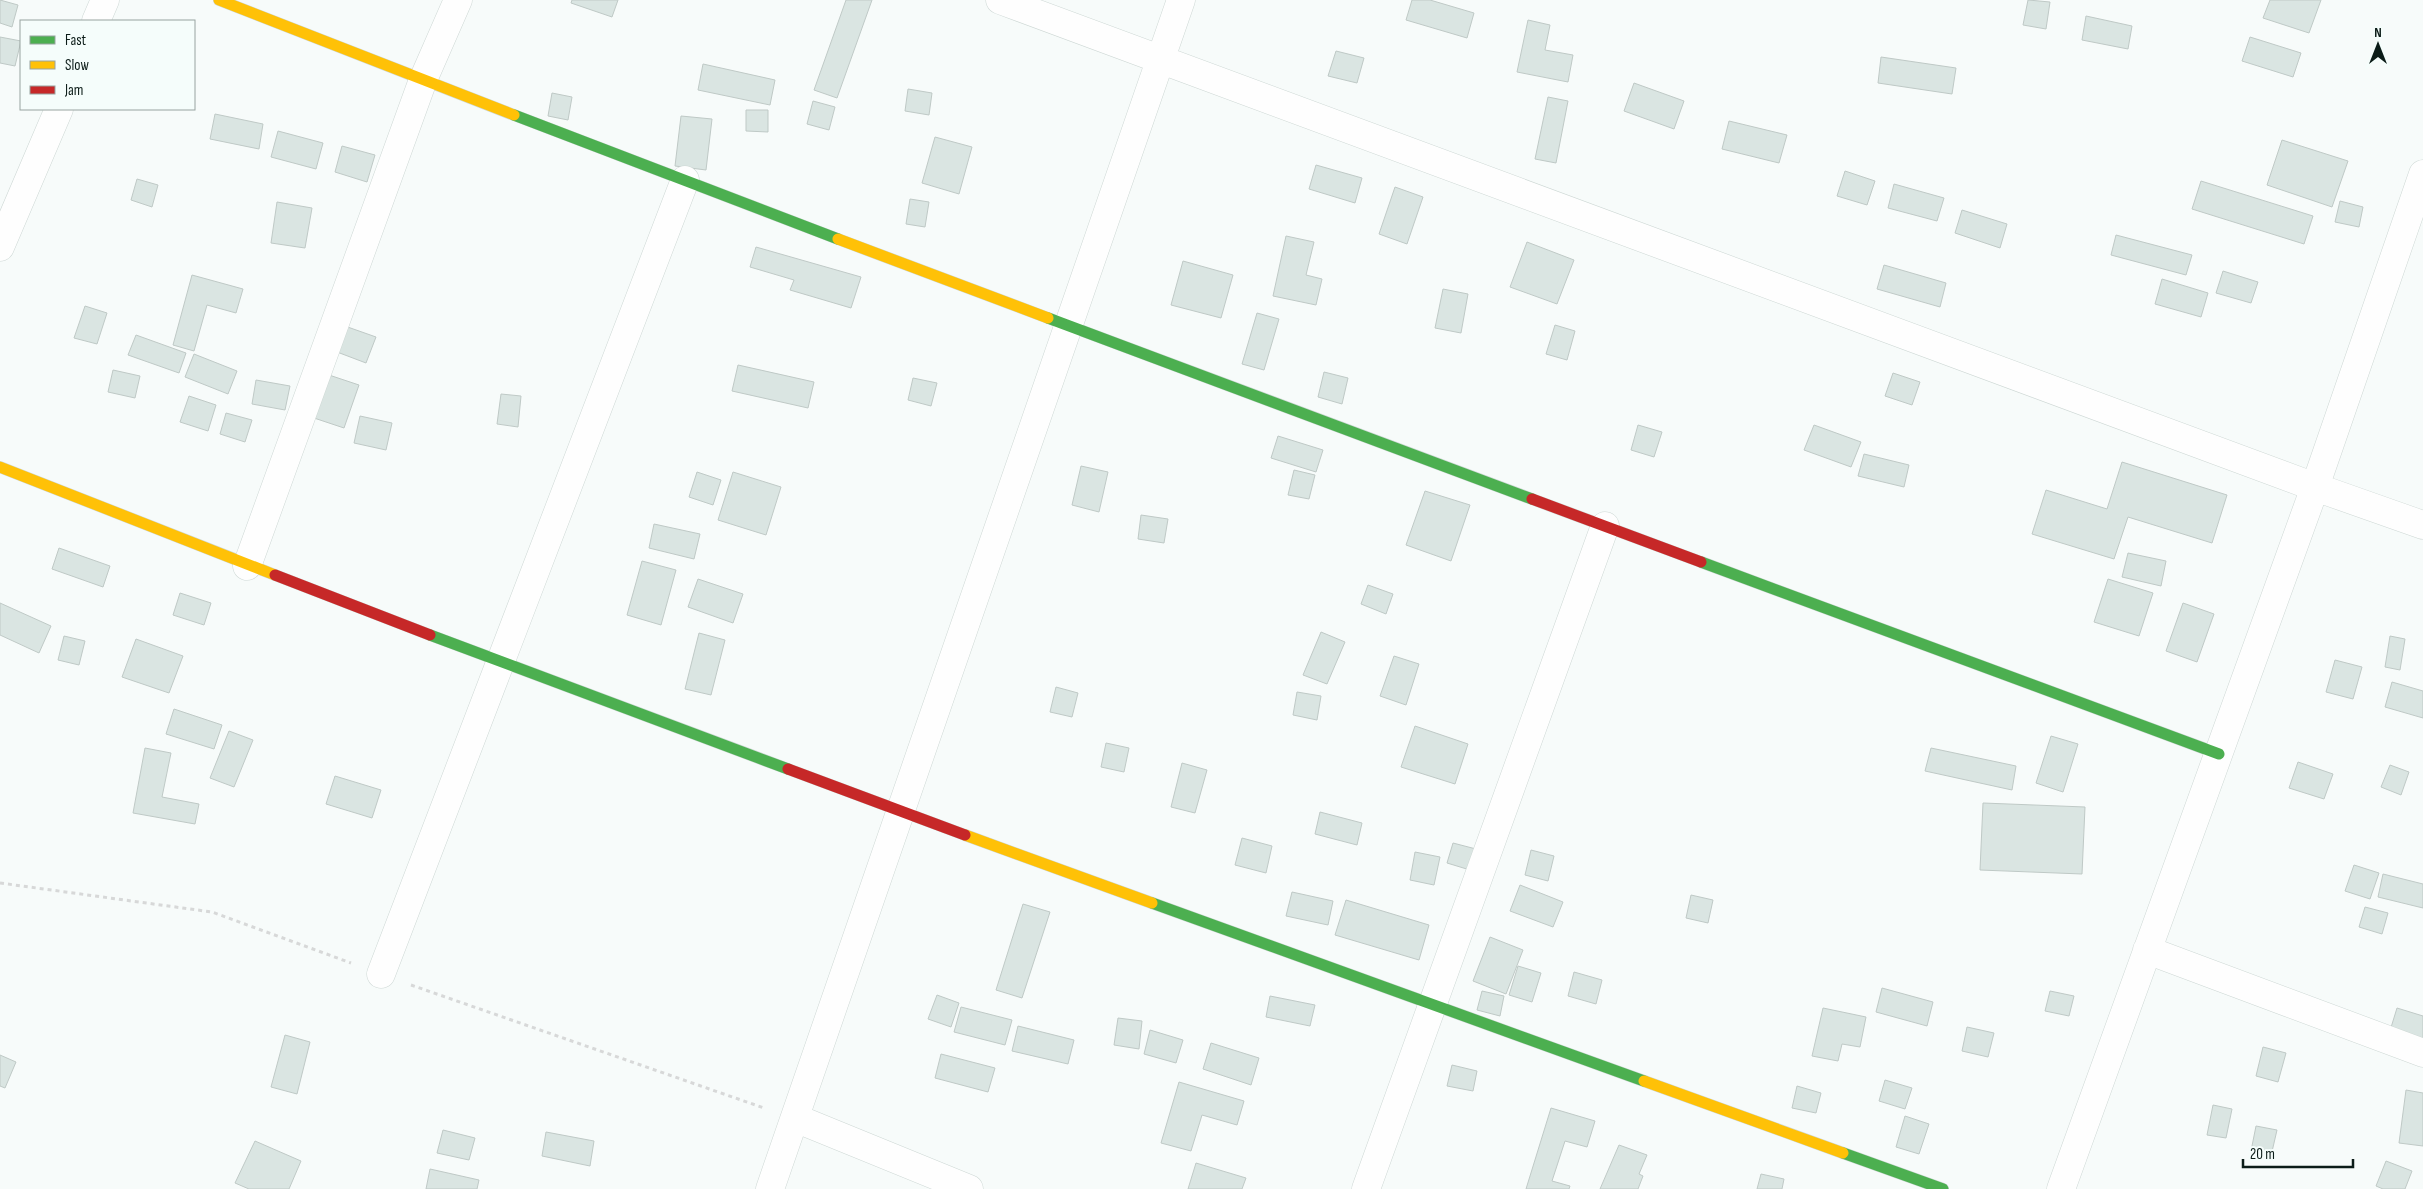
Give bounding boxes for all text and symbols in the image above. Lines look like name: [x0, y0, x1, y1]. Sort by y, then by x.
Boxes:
legend: [20, 20, 195, 110]
north arrow: [2353, 20, 2403, 70]
text: N: [2374, 24, 2382, 41]
text: Fast: [65, 31, 87, 50]
text: Slow: [65, 56, 89, 75]
text: Jam: [64, 81, 83, 100]
scale bar: [2243, 1136, 2353, 1168]
text: 20 m: [2250, 1145, 2275, 1164]

